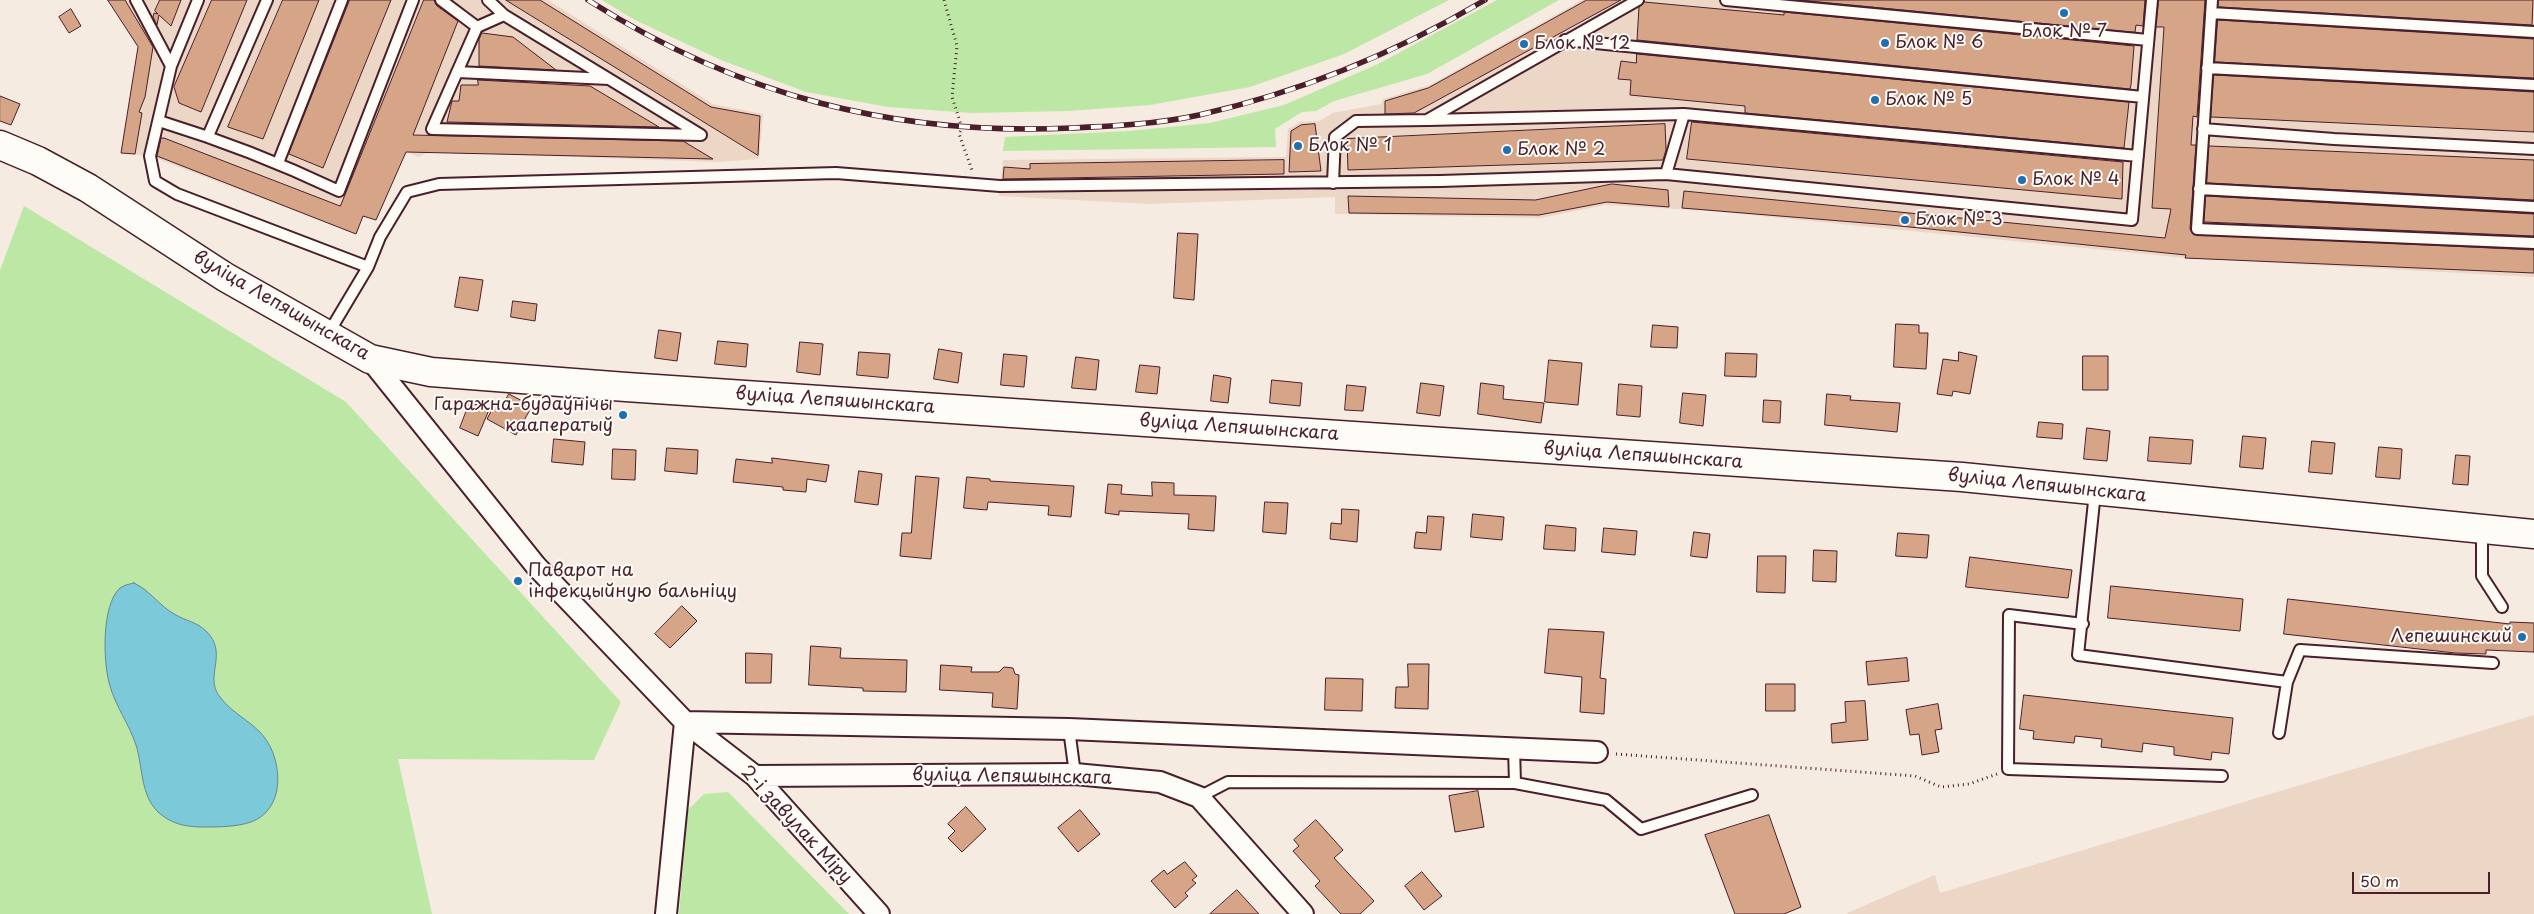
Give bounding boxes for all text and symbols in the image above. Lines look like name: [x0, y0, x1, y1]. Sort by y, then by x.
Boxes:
marker: Блок № 7: [2058, 7, 2070, 19]
place label: Блок № 7: [2021, 21, 2107, 43]
place label: Блок № 6: [1895, 32, 1983, 54]
place label: Блок № 12: [1534, 33, 1631, 55]
marker: Блок № 6: [1879, 37, 1891, 49]
marker: Блок № 12: [1518, 38, 1530, 50]
place label: Блок № 5: [1885, 89, 1972, 111]
marker: Блок № 5: [1869, 94, 1881, 106]
place label: Блок № 1: [1308, 135, 1392, 157]
place label: Блок № 2: [1517, 139, 1605, 161]
marker: Блок № 1: [1292, 140, 1304, 152]
marker: Блок № 2: [1501, 144, 1513, 156]
place label: Блок № 4: [2032, 169, 2120, 191]
marker: Блок № 4: [2016, 174, 2028, 186]
place label: Блок № 3: [1915, 209, 2003, 231]
marker: Блок № 3: [1899, 214, 1911, 226]
street label: вуліца Лепяшынскага: [189, 247, 373, 365]
street label: вуліца Лепяшынскага: [735, 383, 935, 419]
place label: Гаражна-будаўнічы кааператыў: [434, 394, 613, 436]
marker: Гаражна-будаўнічы кааператыў: [617, 409, 629, 421]
street label: вуліца Лепяшынскага: [1139, 410, 1339, 446]
street label: вуліца Лепяшынскага: [1543, 438, 1743, 474]
street label: вуліца Лепяшынскага: [1947, 465, 2147, 507]
place label: Паварот на інфекцыйную бальніцу: [528, 560, 737, 602]
marker: Паварот на інфекцыйную бальніцу: [512, 575, 524, 587]
place label: Лепешинский: [2391, 626, 2512, 648]
marker: Лепешинский: [2516, 631, 2528, 643]
street label: 2-і завулак Міру: [736, 762, 856, 888]
street label: вуліца Лепяшынскага: [912, 764, 1112, 790]
scale bar: [2354, 862, 2492, 894]
text: 50 m: [2360, 869, 2399, 892]

